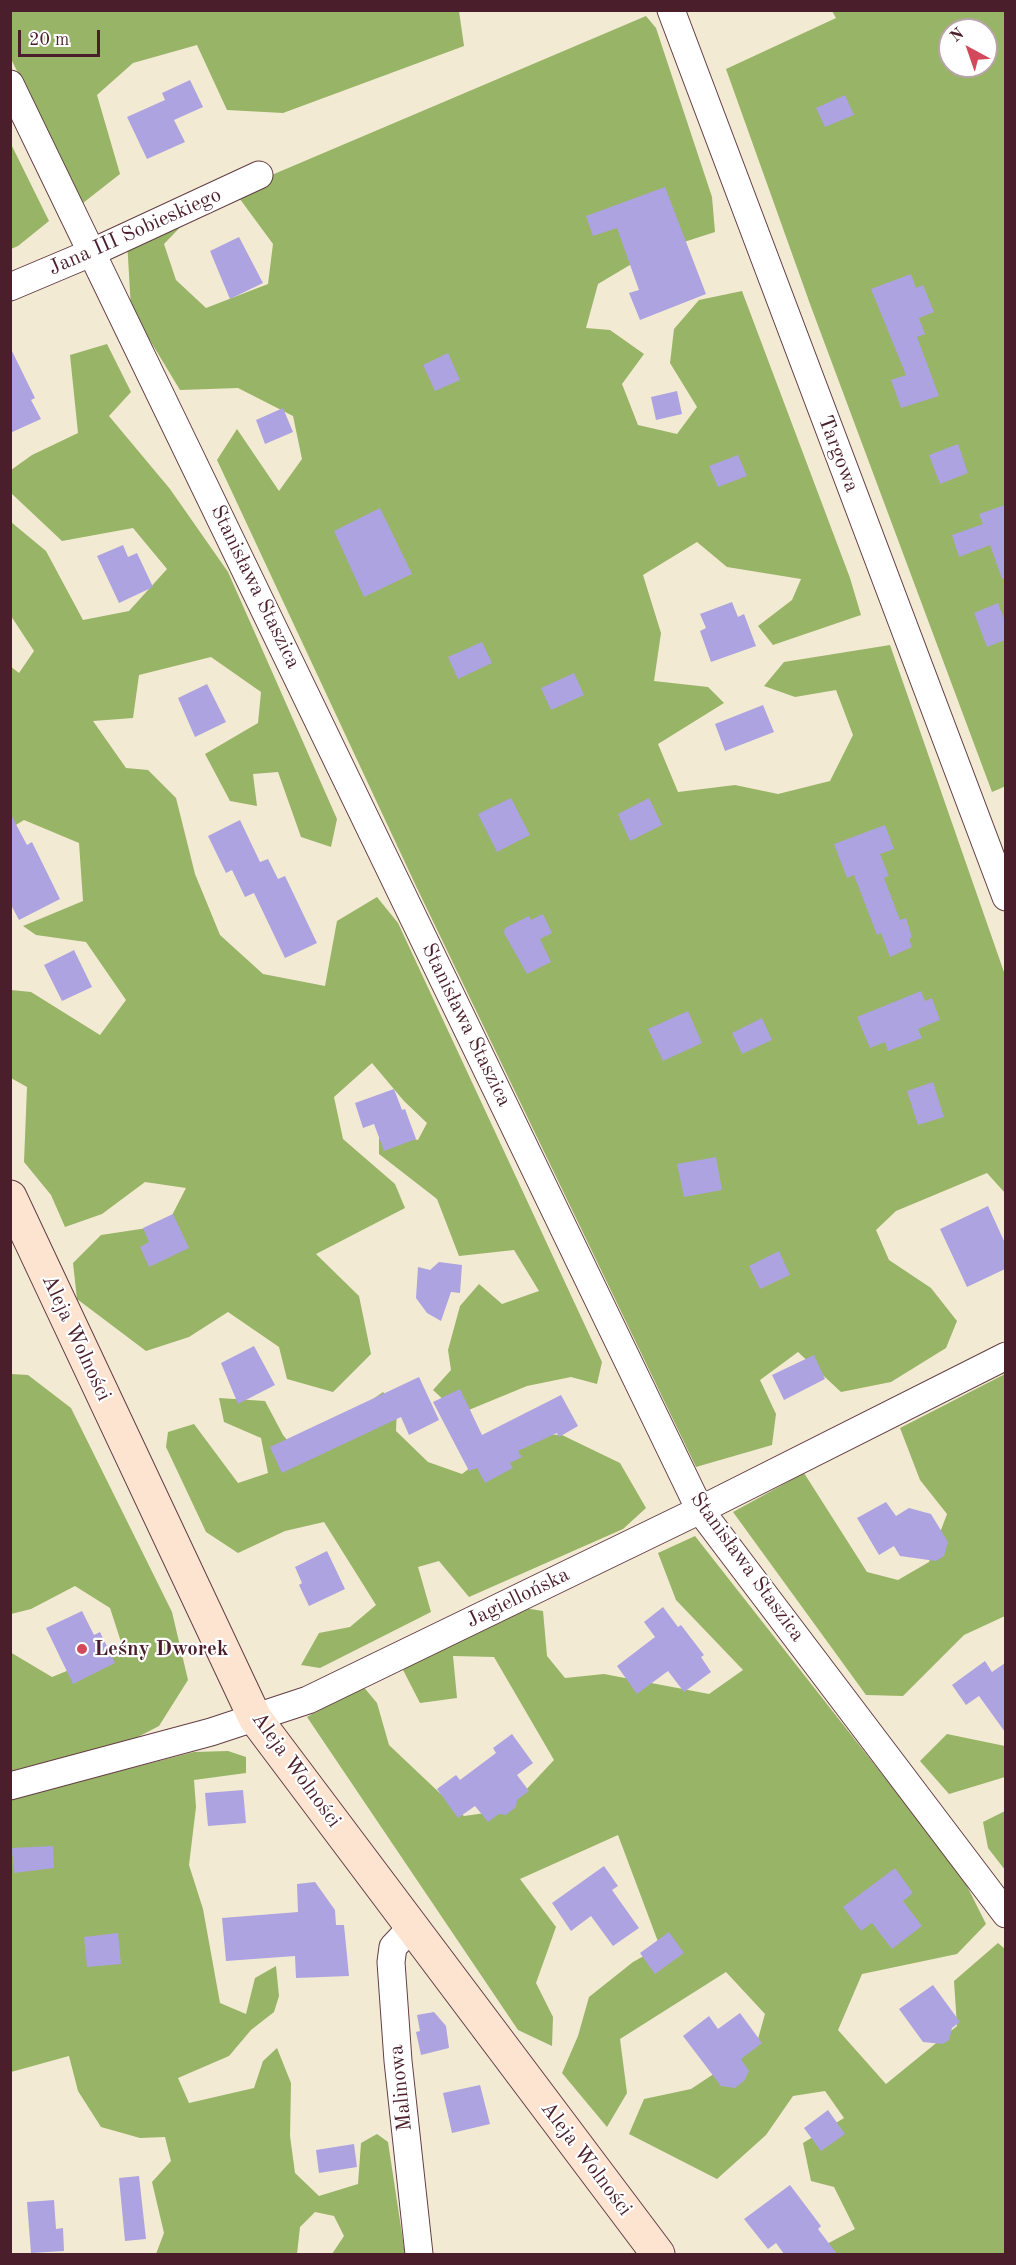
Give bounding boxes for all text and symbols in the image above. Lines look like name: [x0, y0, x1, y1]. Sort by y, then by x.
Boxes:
scale bar: [21, 18, 104, 56]
north arrow: [938, 18, 998, 78]
text: N: [948, 26, 968, 46]
text: 20 m: [29, 31, 69, 49]
street label: Jana III Sobieskiego: [45, 183, 225, 281]
street label: Targowa: [812, 412, 864, 496]
street label: Stanisława Staszica: [205, 501, 305, 673]
street label: Stanisława Staszica: [416, 939, 516, 1111]
street label: Aleja Wolności: [36, 1271, 116, 1405]
street label: Stanisława Staszica: [684, 1487, 810, 1647]
street label: Jagiellońska: [462, 1562, 574, 1634]
place label: Leśny Dworek: [94, 1636, 229, 1662]
marker: Leśny Dworek: [75, 1642, 89, 1656]
street label: Aleja Wolności: [246, 1707, 346, 1833]
street label: Malinowa: [384, 2044, 418, 2132]
street label: Aleja Wolności: [535, 2097, 637, 2221]

